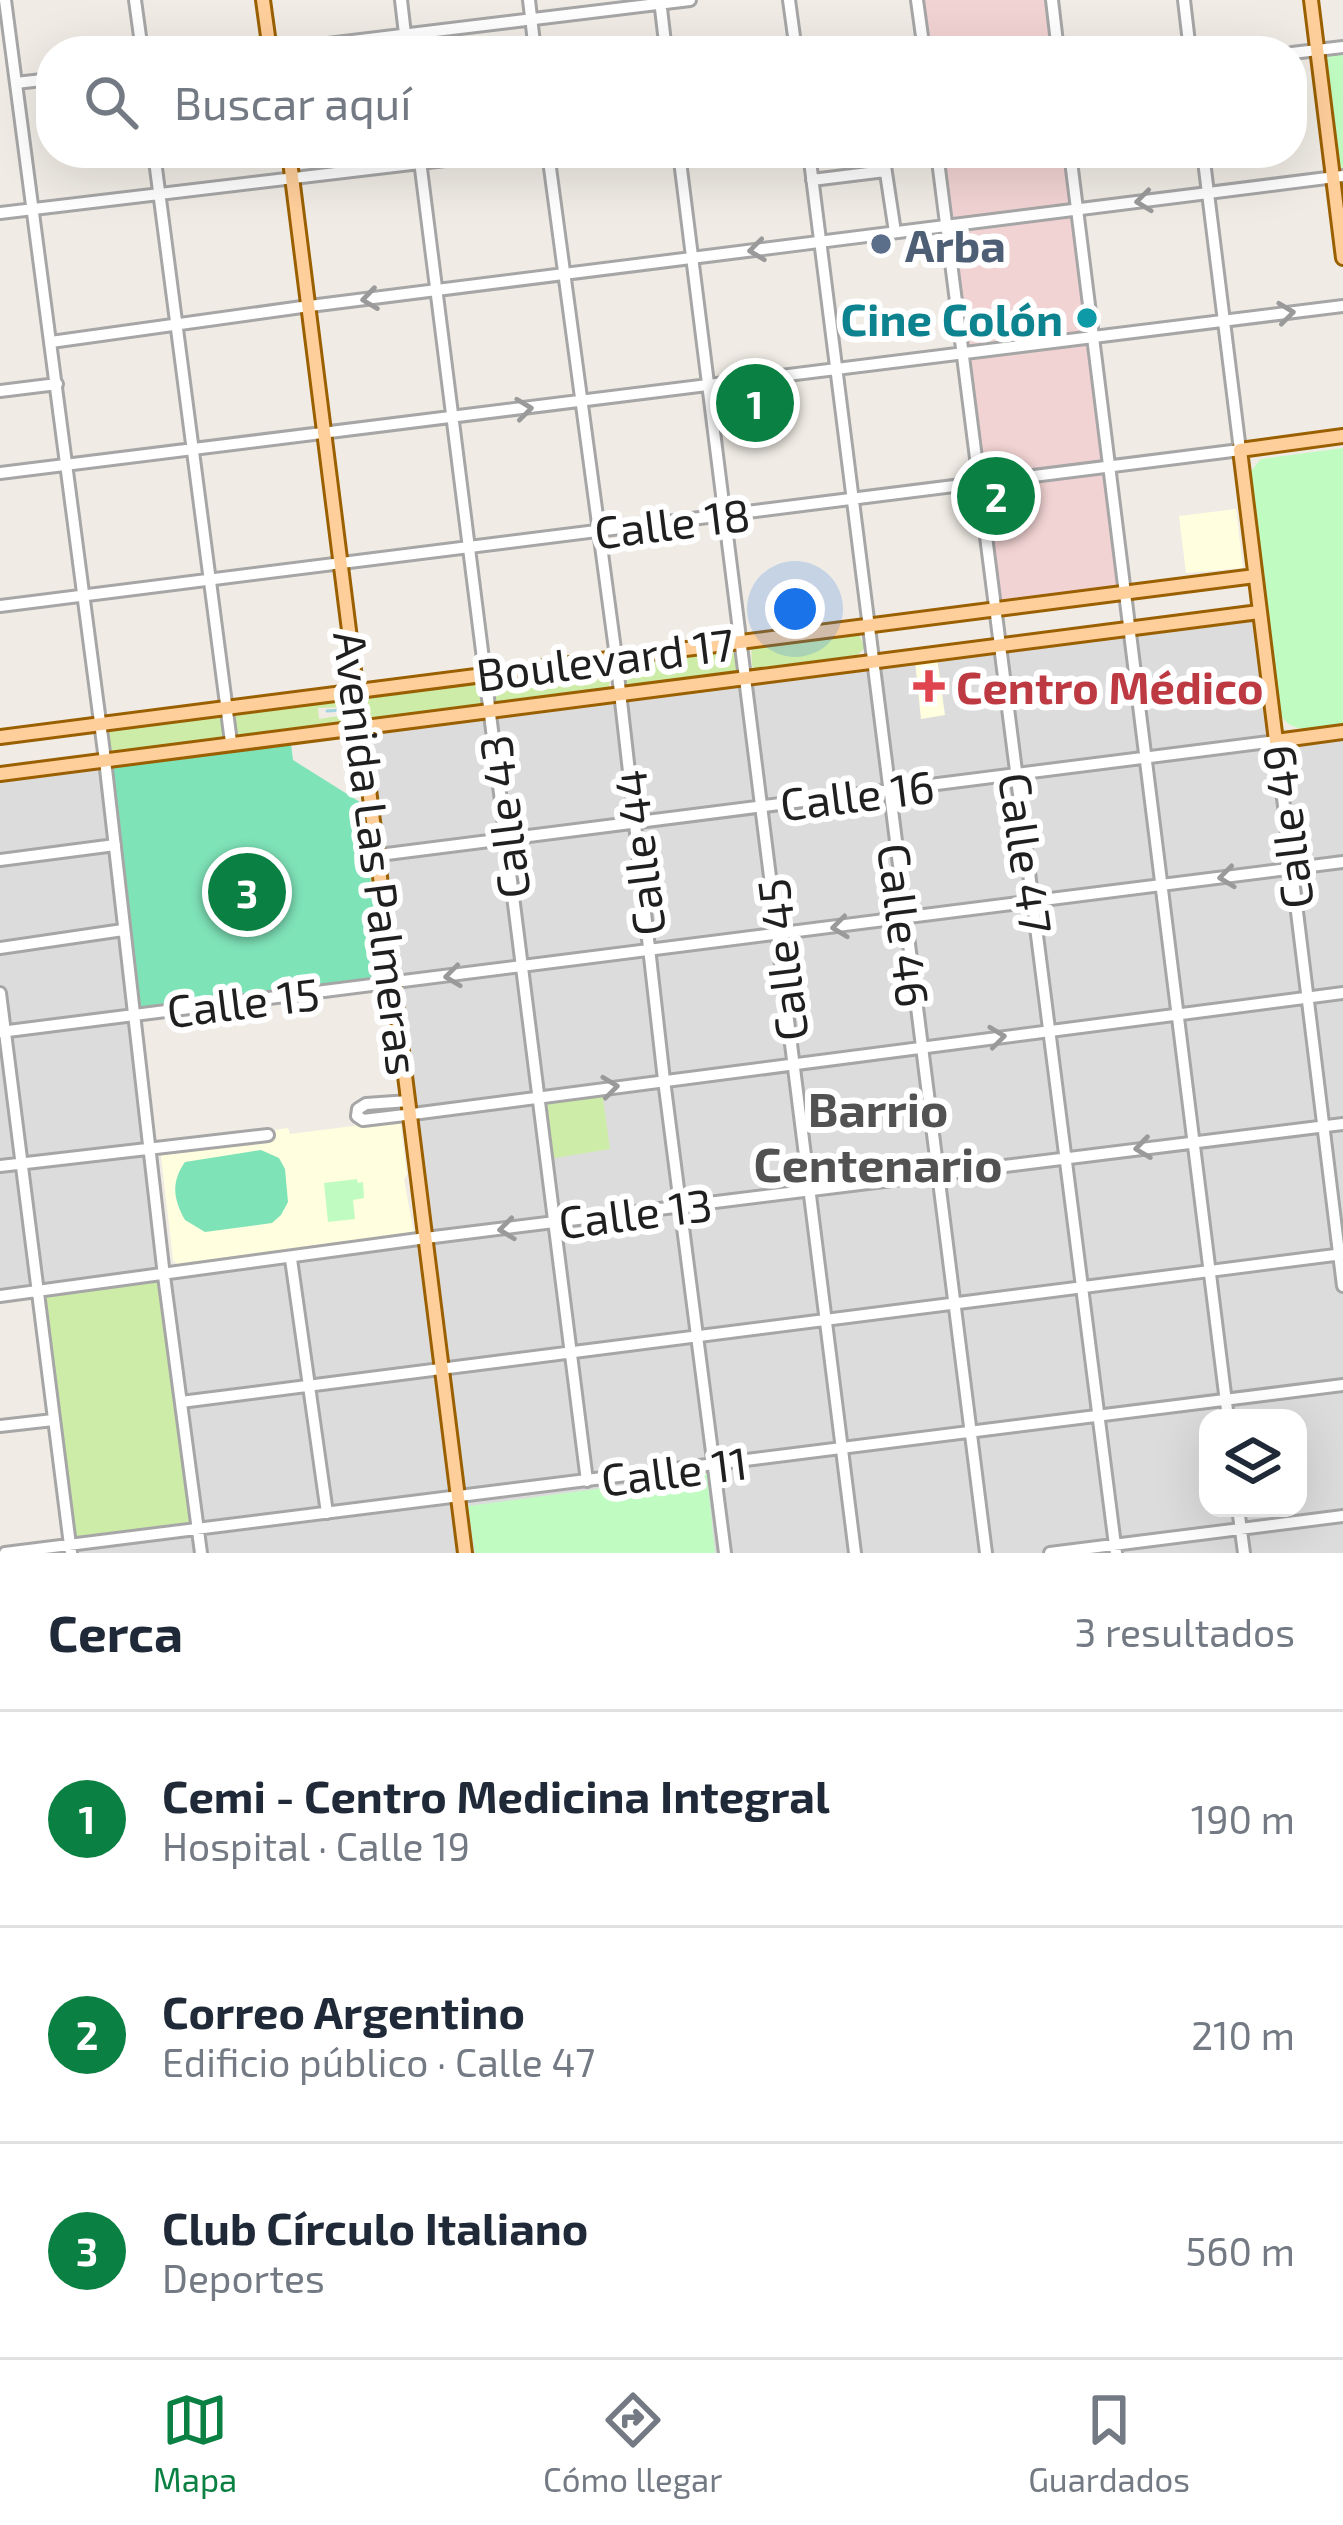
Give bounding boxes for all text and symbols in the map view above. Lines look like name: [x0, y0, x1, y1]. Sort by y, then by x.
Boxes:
search box: [36, 36, 1307, 168]
icon: search: [78, 69, 144, 135]
text: Buscar aquí: [174, 75, 411, 129]
one-way arrow: [1134, 187, 1153, 213]
place label: Arba: [905, 217, 1006, 271]
marker: Arba: [868, 231, 894, 257]
one-way arrow: [747, 236, 766, 262]
one-way arrow: [360, 285, 380, 311]
place label: Cine Colón: [841, 291, 1063, 345]
one-way arrow: [1276, 301, 1296, 327]
marker: Cine Colón: [1074, 305, 1100, 331]
pin: 1: [716, 358, 794, 448]
one-way arrow: [514, 397, 534, 423]
pin: 2: [957, 451, 1035, 541]
street label: Calle 18: [591, 486, 753, 558]
your location: [765, 579, 825, 639]
street label: Boulevard 17: [473, 615, 737, 701]
street label: Avenida Las Palmeras: [324, 628, 432, 1078]
place label: Centro Médico: [956, 659, 1263, 713]
marker: Centro Médico: [913, 670, 945, 702]
street label: Calle 43: [466, 732, 540, 902]
street label: Calle 49: [1249, 742, 1323, 912]
street label: Calle 16: [777, 758, 937, 830]
street label: Calle 44: [601, 767, 675, 939]
street label: Calle 47: [989, 769, 1065, 937]
street label: Calle 46: [868, 840, 942, 1010]
pin: 3: [208, 847, 286, 937]
one-way arrow: [1217, 863, 1237, 889]
street label: Calle 45: [744, 876, 818, 1044]
one-way arrow: [830, 913, 850, 939]
one-way arrow: [443, 962, 463, 988]
street label: Calle 15: [164, 965, 322, 1037]
one-way arrow: [987, 1025, 1006, 1051]
one-way arrow: [600, 1074, 620, 1100]
district label: Barrio Centenario: [753, 1079, 1003, 1192]
one-way arrow: [1134, 1134, 1153, 1160]
street label: Calle 13: [555, 1176, 715, 1248]
one-way arrow: [497, 1215, 516, 1241]
map controls: [1199, 1409, 1307, 1517]
button: layers: [1199, 1409, 1307, 1517]
street label: Calle 11: [598, 1434, 750, 1506]
text: Cerca: [48, 1601, 183, 1662]
text: 3 resultados: [1075, 1608, 1295, 1655]
text: Cemi - Centro Medicina Integral: [162, 1768, 830, 1822]
text: 1: [79, 1795, 95, 1842]
text: 190 m: [1191, 1795, 1295, 1842]
text: Hospital · Calle 19: [162, 1822, 470, 1869]
text: Correo Argentino: [162, 1984, 525, 2038]
text: 2: [76, 2011, 98, 2058]
text: 210 m: [1191, 2011, 1295, 2058]
text: Edificio público · Calle 47: [162, 2038, 595, 2085]
text: Club Círculo Italiano: [162, 2200, 588, 2254]
text: 3: [76, 2227, 98, 2274]
text: 560 m: [1185, 2227, 1295, 2274]
text: Deportes: [162, 2254, 325, 2301]
tab: Mapa: [153, 2387, 237, 2499]
tab: Cómo llegar: [543, 2387, 722, 2499]
tab: Guardados: [1028, 2387, 1190, 2499]

